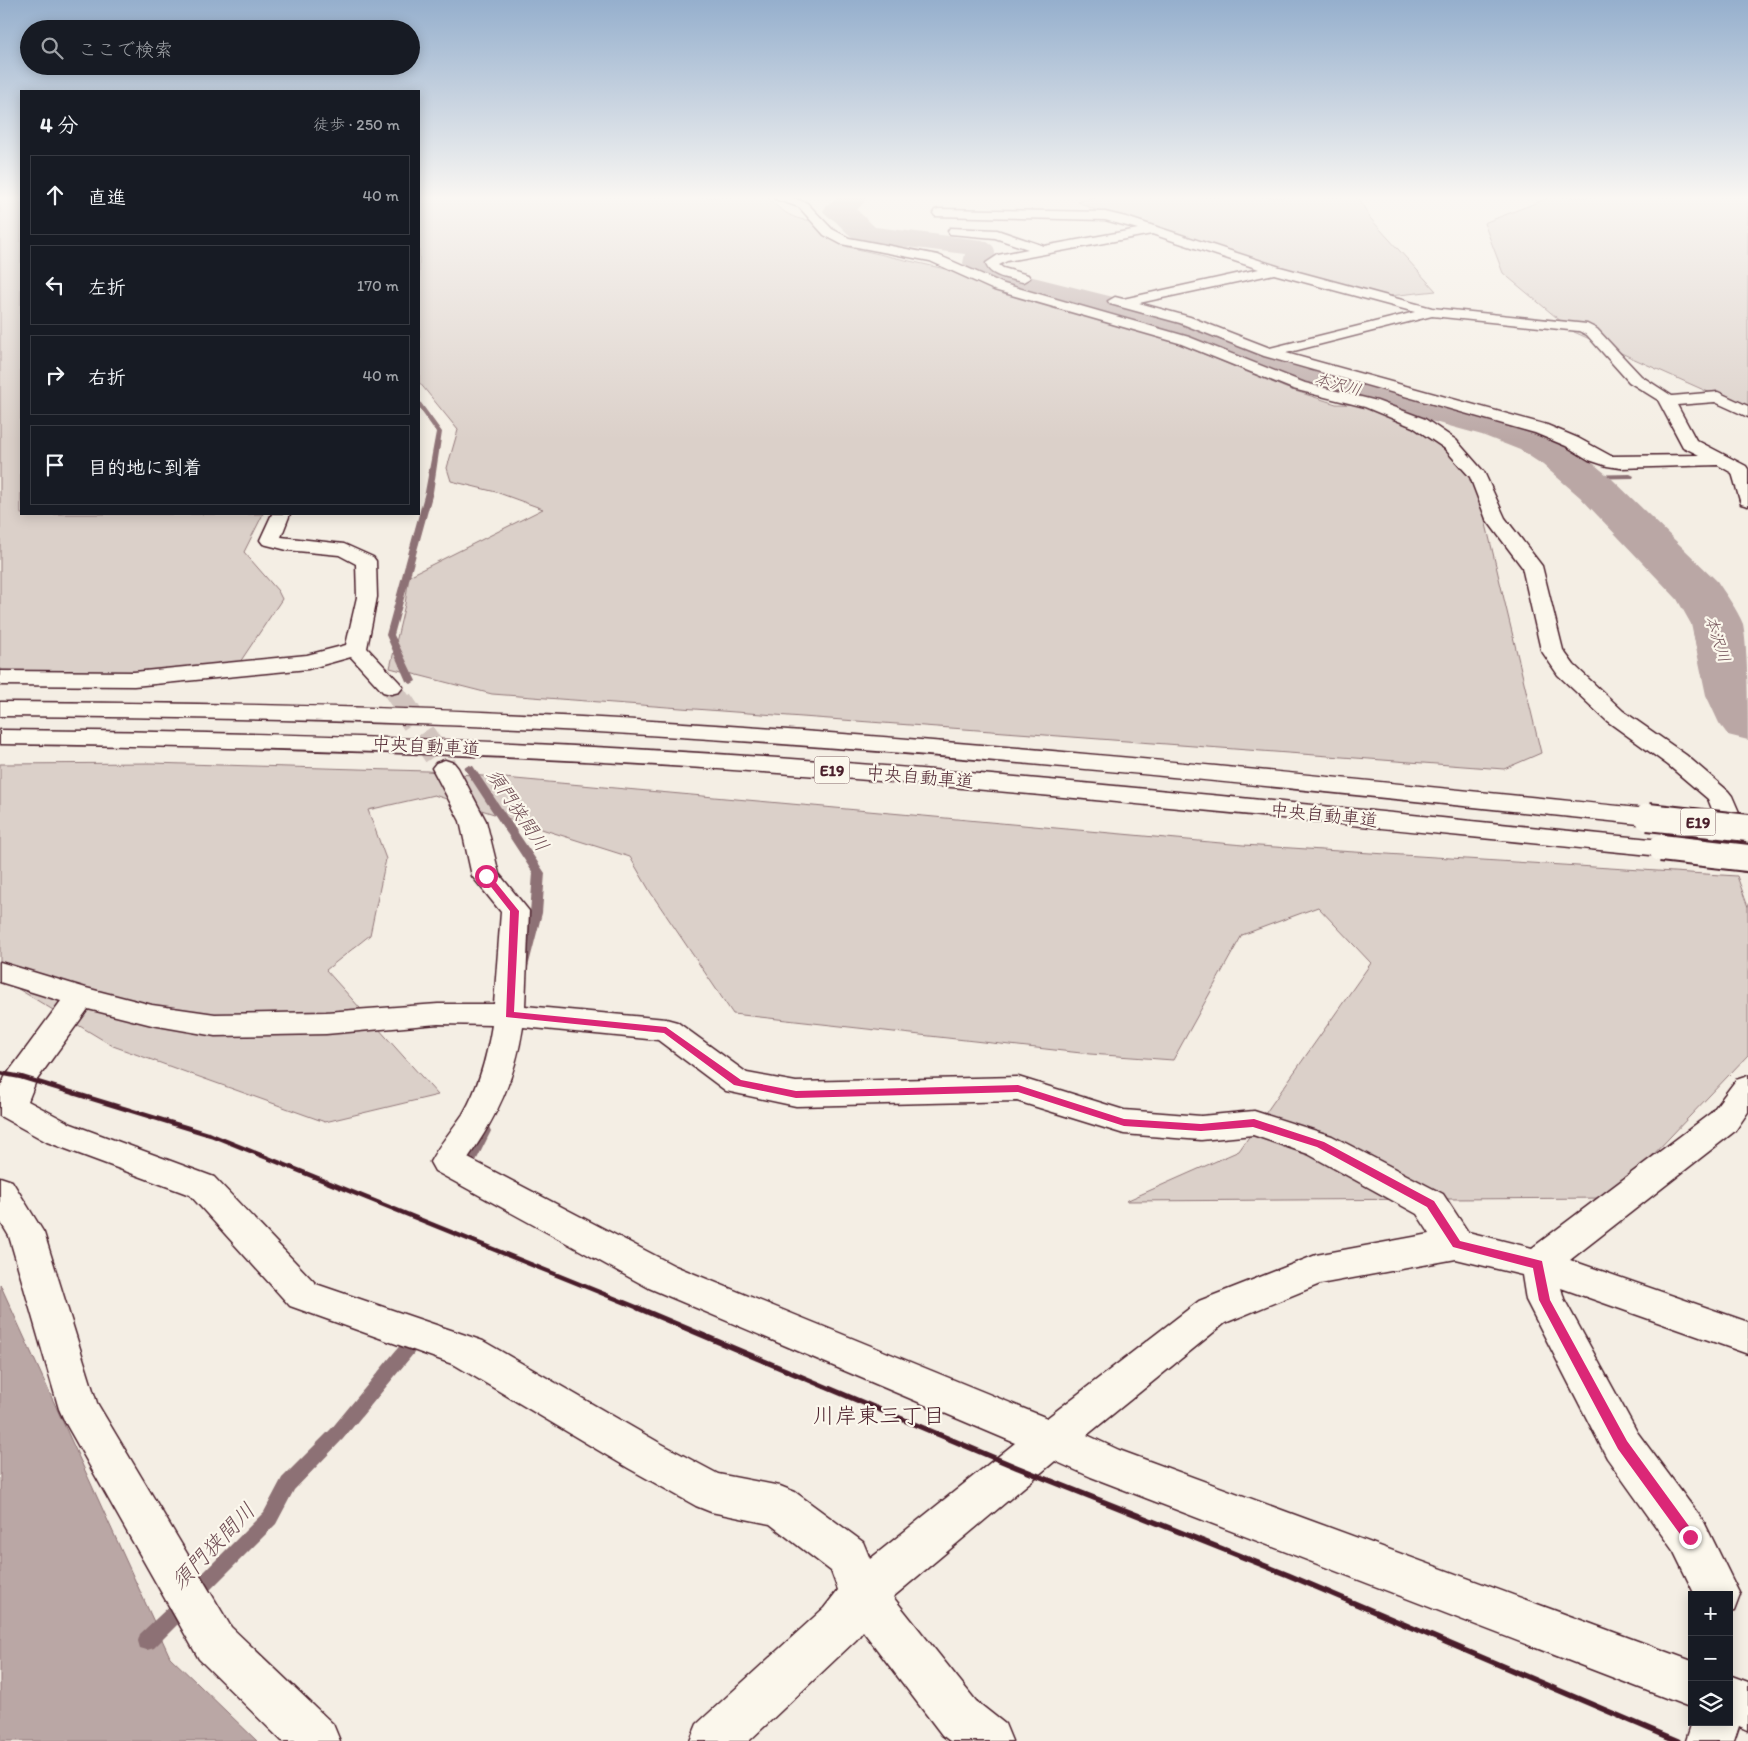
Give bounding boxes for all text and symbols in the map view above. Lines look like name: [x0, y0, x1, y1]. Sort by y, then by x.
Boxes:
search box: [20, 20, 420, 75]
icon: search: [38, 34, 66, 62]
text: ここで検索: [78, 38, 173, 61]
text: 4 分: [40, 112, 78, 137]
text: 徒歩 · 250 m: [313, 115, 400, 134]
icon: ahead: [41, 181, 69, 209]
text: 直進: [88, 186, 126, 209]
text: 40 m: [362, 186, 399, 205]
icon: left: [41, 271, 69, 299]
text: 左折: [88, 276, 126, 299]
text: 170 m: [357, 276, 399, 295]
icon: right: [41, 361, 69, 389]
text: 右折: [88, 366, 126, 389]
text: 40 m: [362, 366, 399, 385]
water label: 本沢川: [1312, 369, 1364, 399]
icon: arrive: [41, 451, 69, 479]
text: 目的地に到着: [88, 456, 202, 479]
water label: 本沢川: [1702, 613, 1734, 665]
street label: 中央自動車道: [371, 732, 481, 760]
road number: E19: [814, 756, 850, 784]
street label: 中央自動車道: [865, 761, 975, 793]
water label: 須門狭間川: [482, 764, 554, 856]
street label: 中央自動車道: [1269, 798, 1379, 832]
road number: E19: [1680, 809, 1716, 836]
route start: [475, 865, 498, 888]
district label: 川岸東三丁目: [813, 1402, 945, 1429]
water label: 須門狭間川: [165, 1497, 261, 1595]
route end: [1679, 1526, 1702, 1549]
map controls: [1688, 1591, 1733, 1726]
button: +: [1688, 1591, 1733, 1636]
button: −: [1688, 1636, 1733, 1681]
button: layers: [1688, 1681, 1733, 1726]

